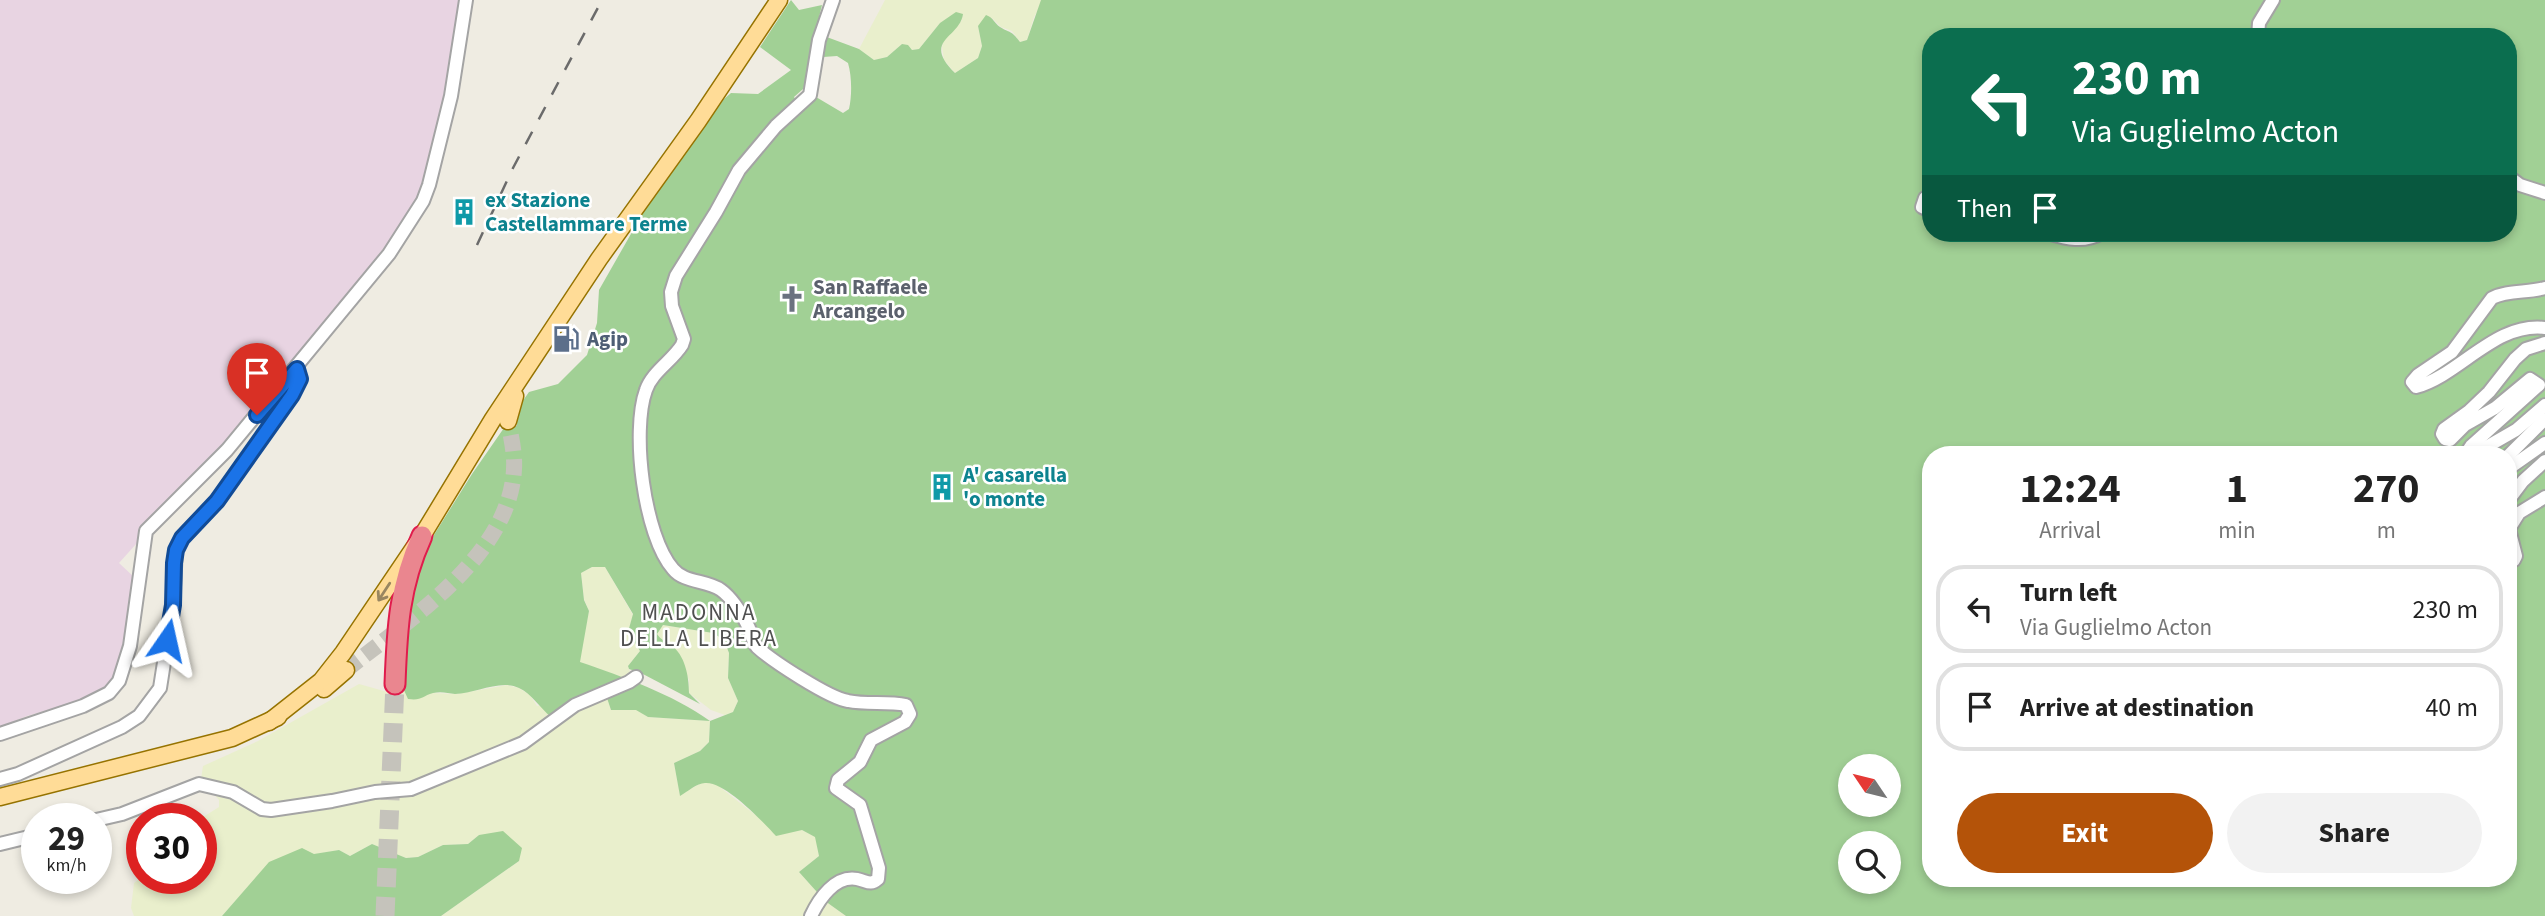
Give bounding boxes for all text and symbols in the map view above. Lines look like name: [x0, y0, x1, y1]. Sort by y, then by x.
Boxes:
text: 230 m: [2072, 44, 2201, 114]
icon: left: [1957, 56, 2048, 147]
text: Via Guglielmo Acton: [2072, 109, 2339, 155]
place label: ex Stazione Castellammare Terme: [485, 185, 687, 239]
icon: arrive: [2026, 189, 2064, 227]
text: Then: [1957, 190, 2012, 227]
building icon: ex Stazione Castellammare Terme: [449, 197, 479, 227]
place label: San Raffaele Arcangelo: [812, 272, 928, 326]
church icon: San Raffaele Arcangelo: [777, 284, 807, 314]
fuel station icon: Agip: [551, 324, 581, 354]
place label: Agip: [586, 324, 628, 354]
pin: [227, 343, 287, 415]
icon: arrive: [238, 354, 276, 392]
text: 12:24: [2019, 459, 2121, 519]
text: 1: [2226, 459, 2248, 519]
text: 270: [2353, 459, 2420, 519]
place label: A' casarella 'o monte: [962, 460, 1067, 514]
building icon: A' casarella 'o monte: [927, 472, 957, 502]
text: Arrival: [2039, 514, 2101, 547]
text: min: [2218, 514, 2256, 547]
text: m: [2377, 514, 2396, 547]
text: Turn left: [2020, 574, 2117, 611]
one-way arrow: [376, 582, 391, 601]
icon: left: [1961, 590, 1999, 628]
text: 230 m: [2412, 591, 2478, 628]
district label: MADONNA DELLA LIBERA: [620, 596, 778, 655]
position arrow: [130, 603, 204, 677]
text: Via Guglielmo Acton: [2020, 611, 2212, 644]
icon: arrive: [1961, 688, 1999, 726]
text: Arrive at destination: [2020, 689, 2254, 726]
text: 40 m: [2425, 689, 2478, 726]
north arrow: [1838, 754, 1900, 817]
map controls: [1838, 754, 1901, 894]
button: Exit: [1957, 793, 2213, 873]
button: Share: [2227, 793, 2482, 873]
speed limit sign: 30: [126, 803, 217, 894]
text: 29: [48, 814, 85, 864]
button: search: [1838, 831, 1901, 894]
text: km/h: [47, 853, 86, 878]

